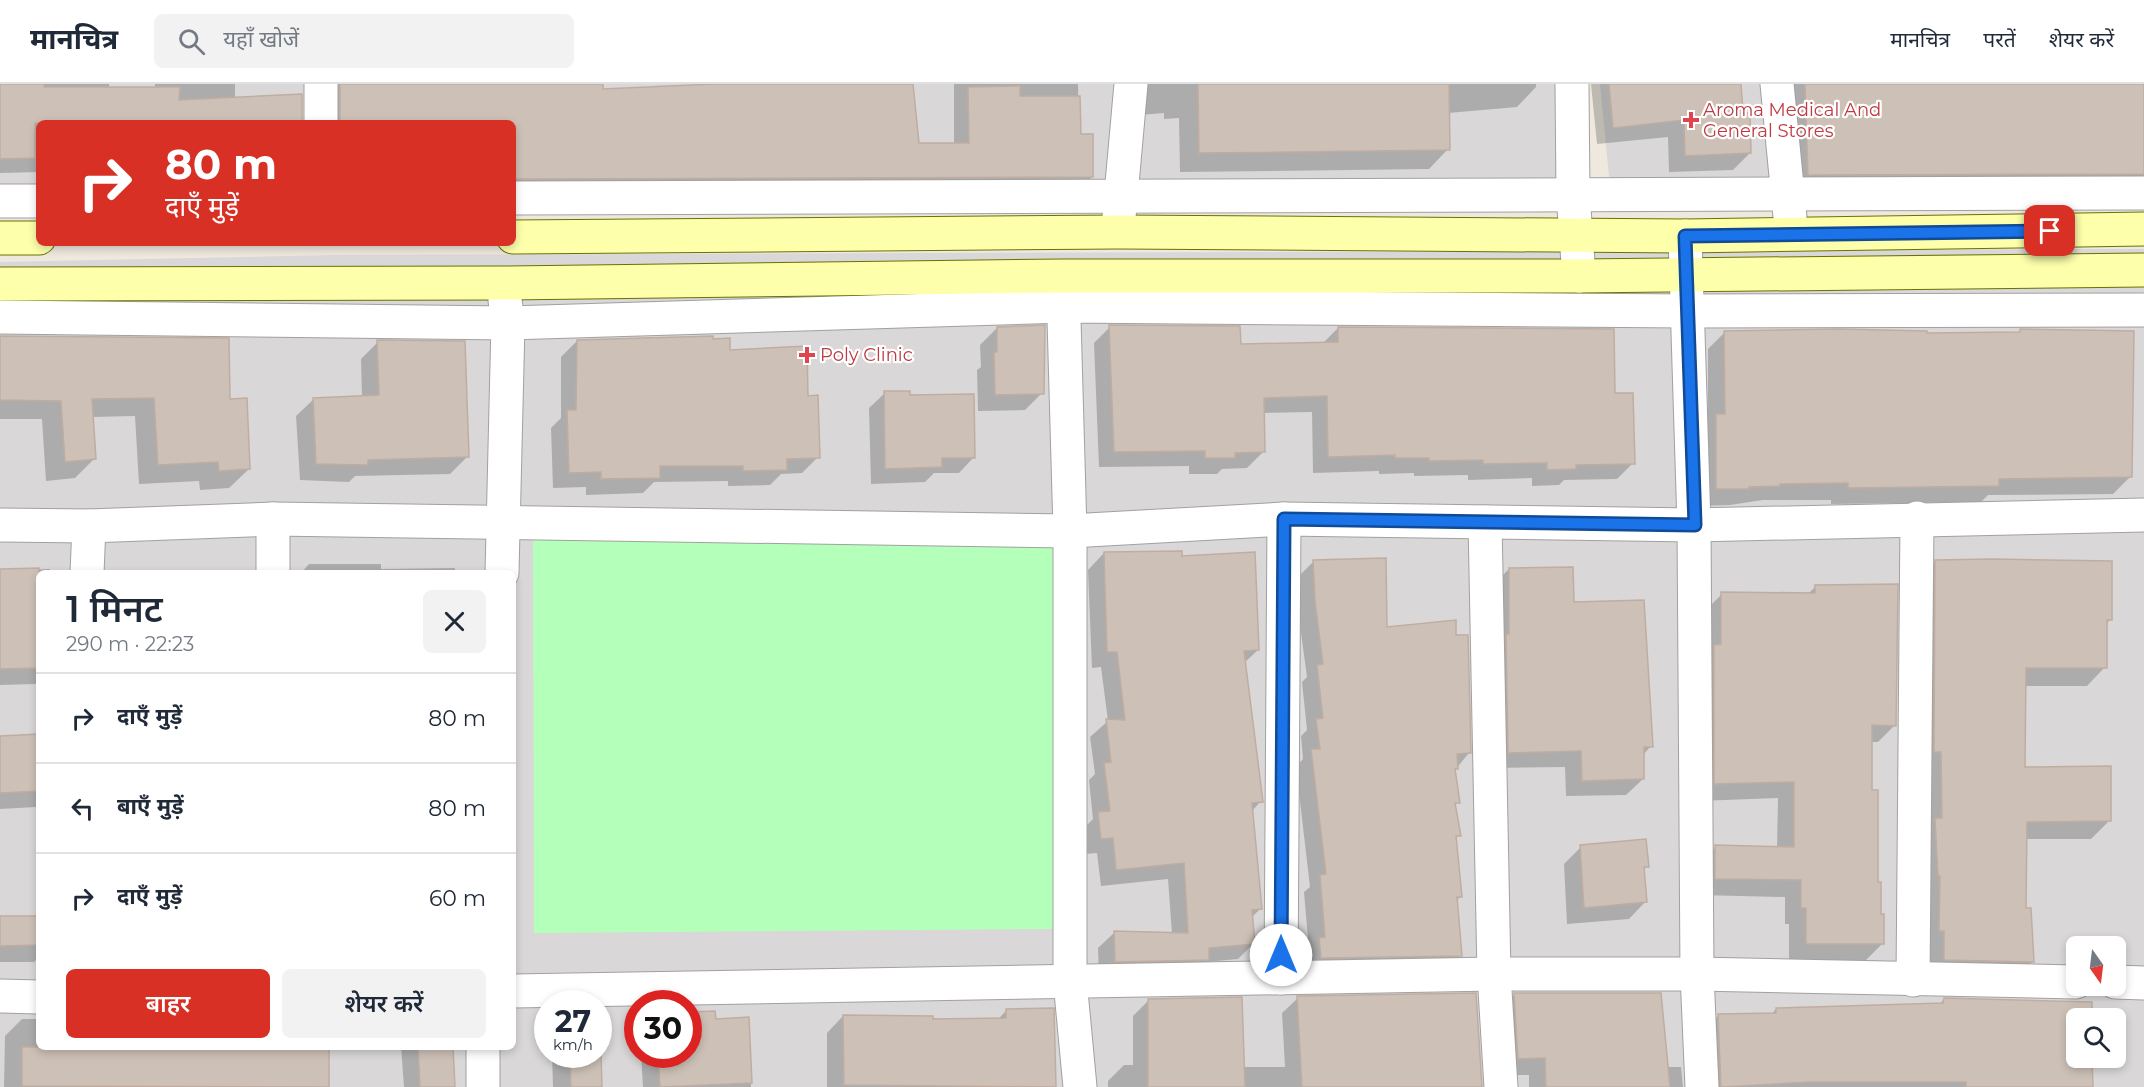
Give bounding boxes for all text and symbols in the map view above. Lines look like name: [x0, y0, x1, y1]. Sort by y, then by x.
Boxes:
search box: [154, 14, 574, 68]
text: मानचित्र: [30, 22, 118, 56]
icon: search: [175, 25, 208, 58]
text: यहाँ खोजें: [223, 26, 299, 53]
text: मानचित्र: [1890, 27, 1950, 52]
text: परतें: [1983, 27, 2016, 52]
text: शेयर करें: [2049, 27, 2114, 52]
place label: Aroma Medical And General Stores: [1703, 99, 1881, 142]
marker: Aroma Medical And General Stores: [1684, 113, 1698, 127]
text: 80 m: [165, 138, 277, 190]
icon: right: [66, 144, 144, 222]
text: दाएँ मुड़ें: [165, 190, 239, 223]
pin: [2024, 205, 2075, 256]
icon: arrive: [2033, 214, 2066, 247]
place label: Poly Clinic: [820, 344, 913, 366]
marker: Poly Clinic: [798, 346, 816, 364]
text: 1 मिनट: [66, 587, 163, 631]
button: close: [423, 590, 486, 653]
text: 290 m · 22:23: [66, 632, 194, 656]
icon: right: [66, 702, 99, 735]
text: दाएँ मुड़ें: [117, 703, 182, 730]
text: 80 m: [428, 705, 486, 732]
icon: left: [66, 792, 99, 825]
text: बाएँ मुड़ें: [117, 793, 184, 820]
text: 80 m: [428, 795, 486, 822]
icon: right: [66, 882, 99, 915]
text: दाएँ मुड़ें: [117, 883, 182, 910]
text: 60 m: [429, 885, 486, 912]
position arrow: [1249, 923, 1313, 987]
north arrow: [2066, 936, 2126, 996]
map controls: [2066, 936, 2126, 1068]
button: बाहर: [66, 969, 270, 1038]
button: शेयर करें: [282, 969, 486, 1038]
speed limit sign: 30: [624, 990, 702, 1068]
text: 27: [555, 1003, 591, 1040]
button: search: [2066, 1008, 2126, 1068]
text: km/h: [553, 1035, 593, 1054]

